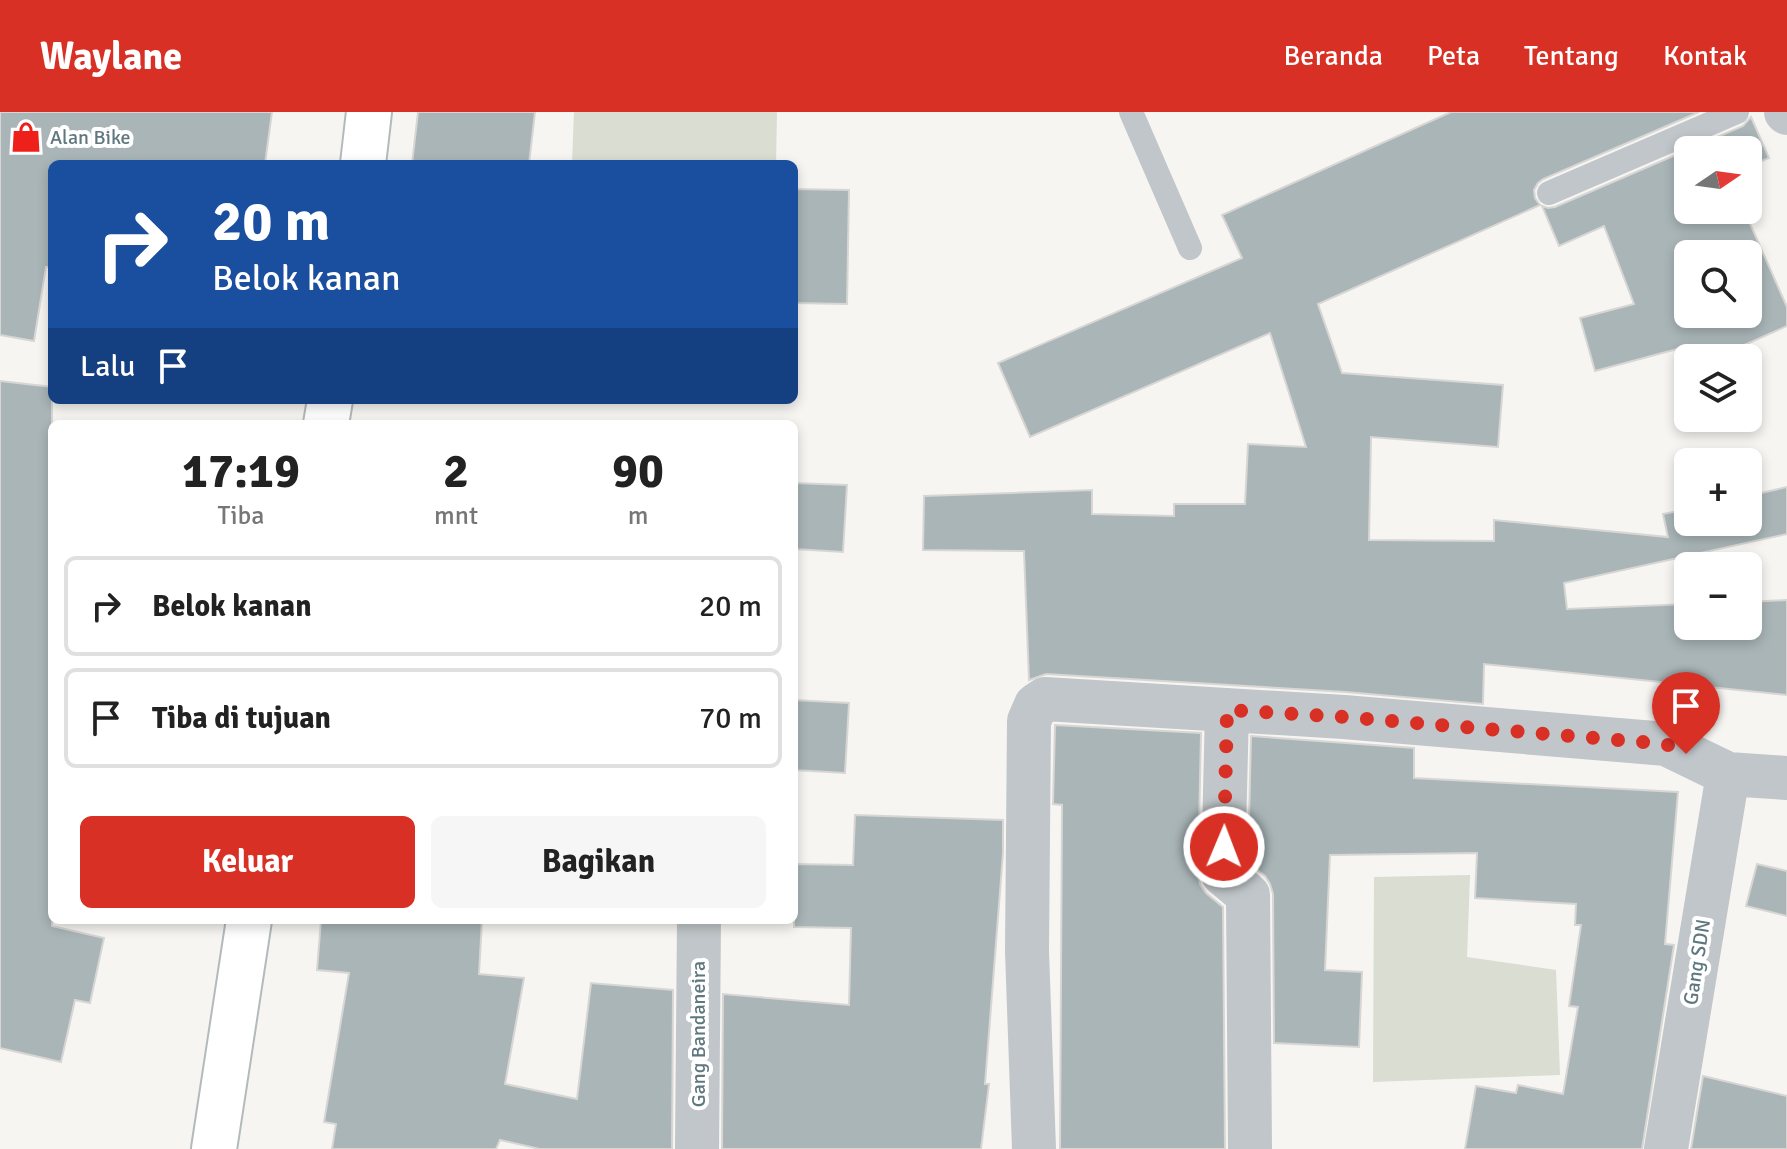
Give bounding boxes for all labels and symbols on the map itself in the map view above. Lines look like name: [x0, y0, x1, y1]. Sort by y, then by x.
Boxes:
shop icon: Alan Bike: [9, 120, 43, 154]
place label: Alan Bike: [50, 125, 131, 150]
north arrow: [1674, 136, 1762, 224]
pin: [1652, 672, 1720, 754]
position arrow: [1182, 805, 1266, 889]
street label: Gang SDN: [1678, 917, 1716, 1007]
street label: Gang Bandaneira: [686, 961, 711, 1107]

